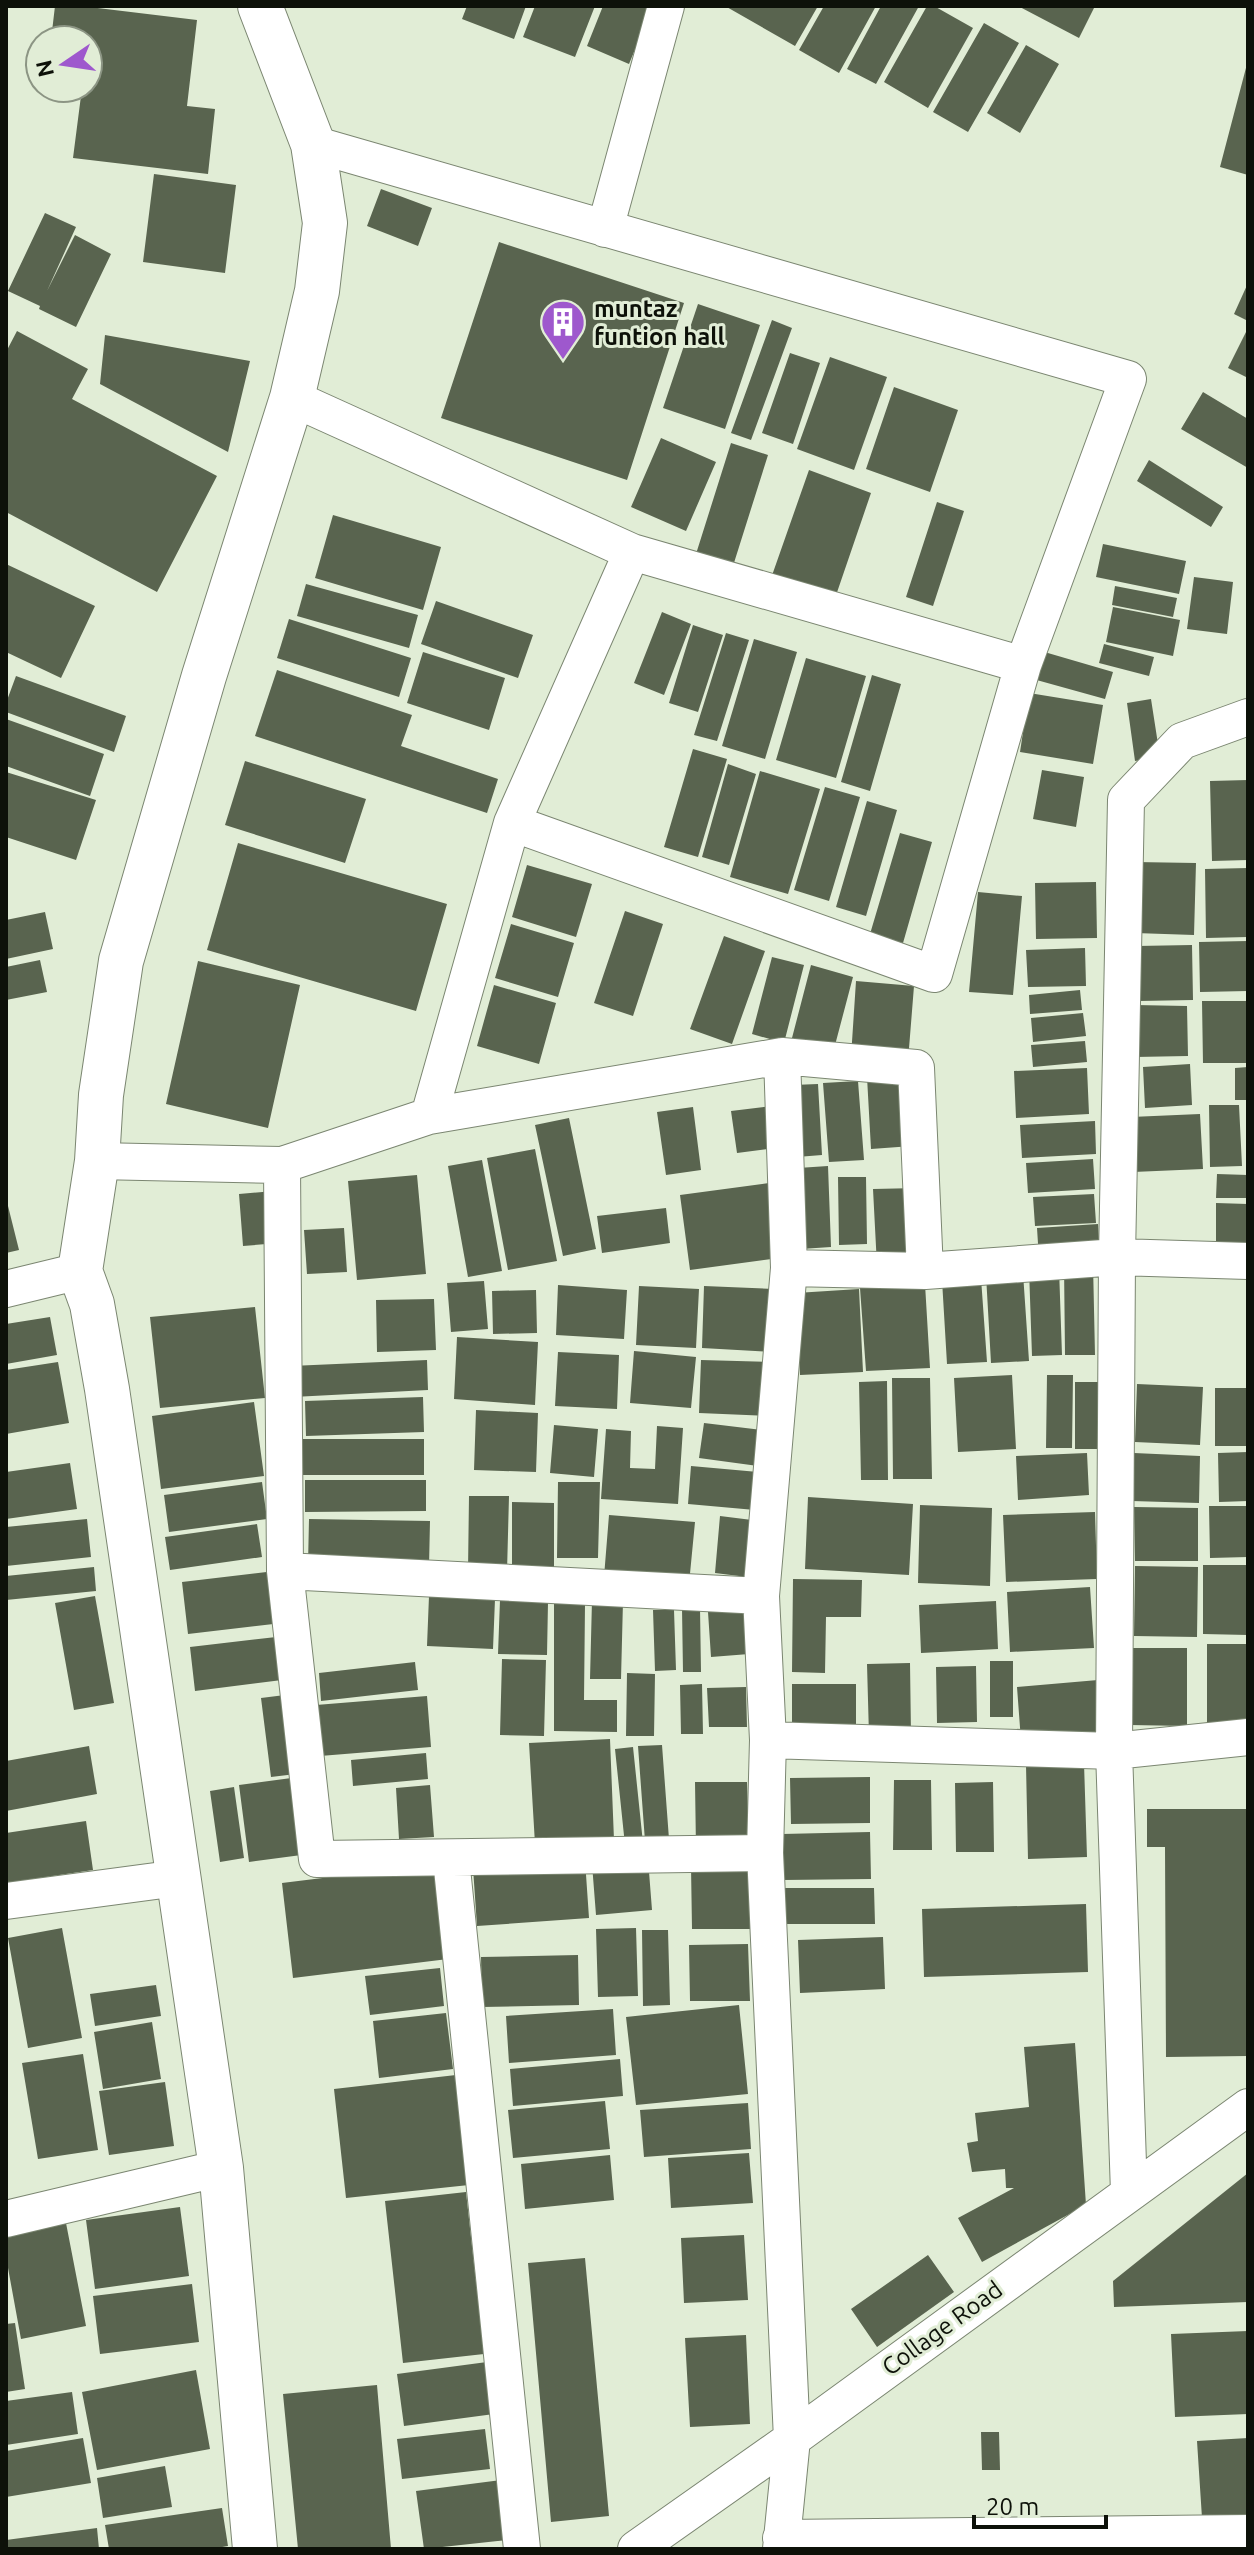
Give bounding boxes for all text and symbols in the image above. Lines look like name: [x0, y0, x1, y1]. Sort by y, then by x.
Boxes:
north arrow: [24, 24, 104, 104]
text: N: [30, 58, 58, 79]
place label: muntaz funtion hall: [594, 295, 725, 350]
building icon: muntaz funtion hall: [539, 298, 587, 361]
street label: Collage Road: [877, 2275, 1007, 2381]
scale bar: [974, 2479, 1106, 2529]
text: 20 m: [986, 2493, 1039, 2520]

